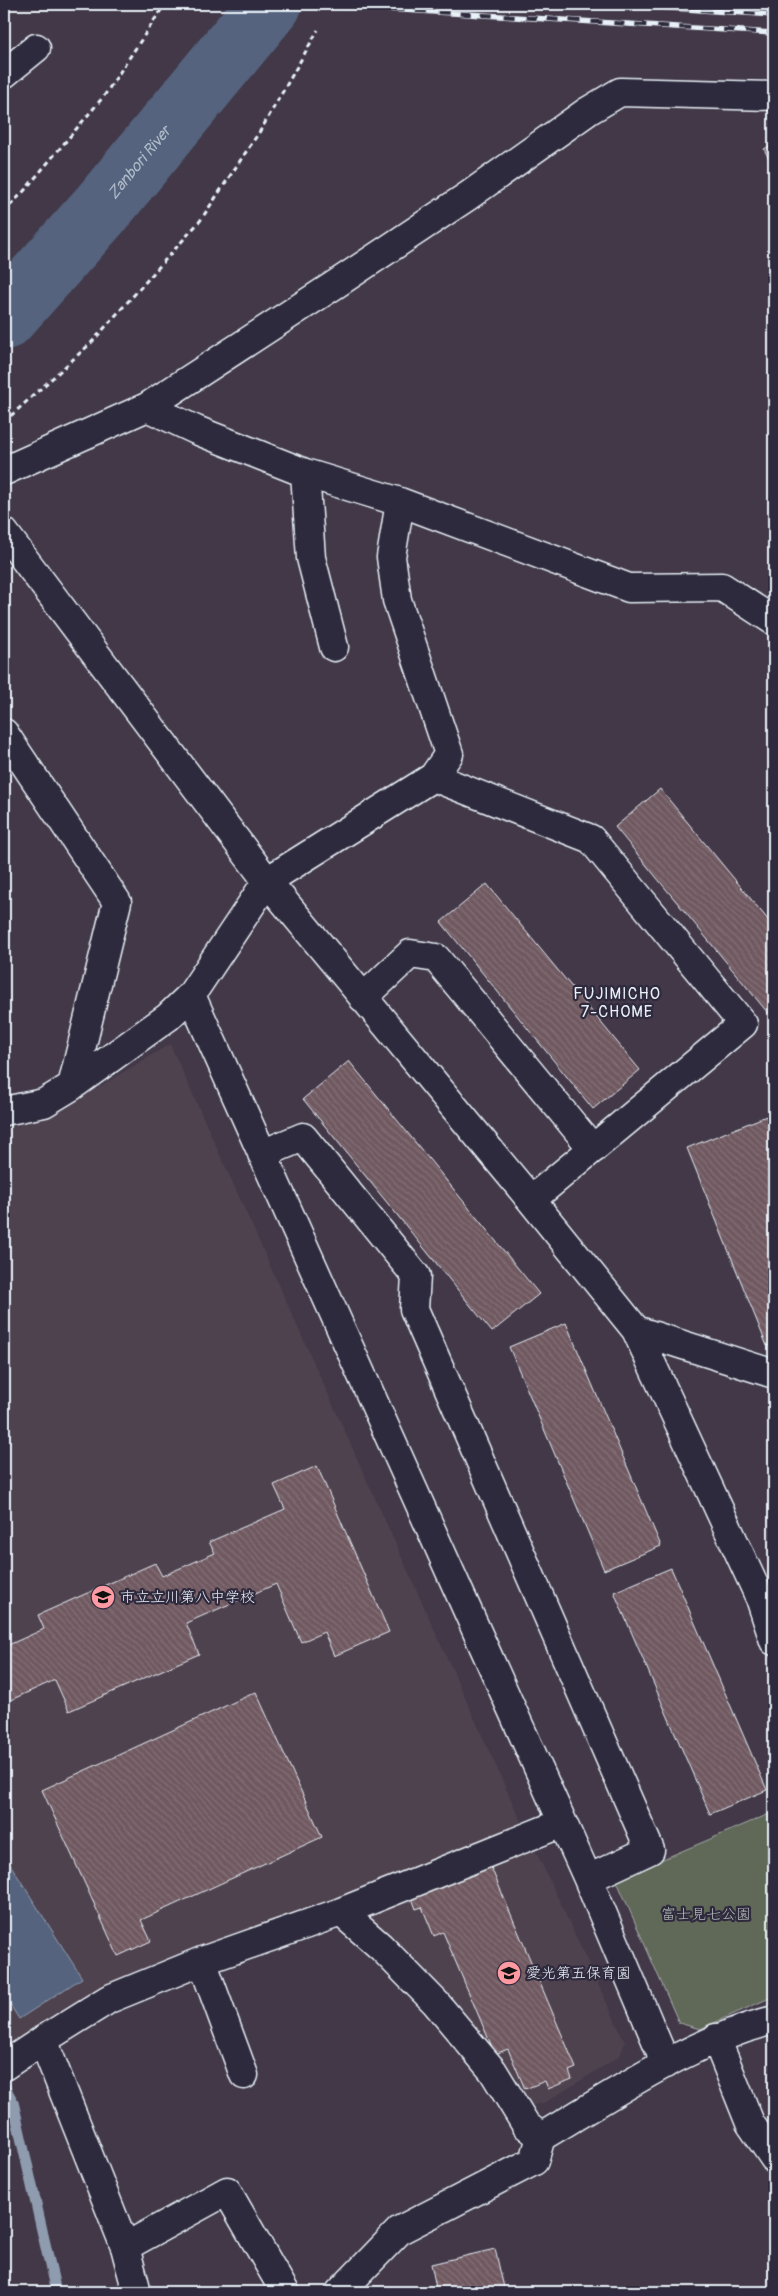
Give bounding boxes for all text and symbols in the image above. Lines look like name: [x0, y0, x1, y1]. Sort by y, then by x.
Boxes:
water label: Zanbori River: [103, 120, 177, 203]
district label: FUJIMICHO 7-CHOME: [573, 984, 661, 1022]
school or university icon: 市立立川第八中学校: [90, 1584, 116, 1610]
place label: 市立立川第八中学校: [120, 1588, 255, 1607]
park label: 富士見七公園: [661, 1905, 751, 1924]
school or university icon: 愛光第五保育園: [496, 1960, 522, 1986]
place label: 愛光第五保育園: [526, 1964, 631, 1983]

